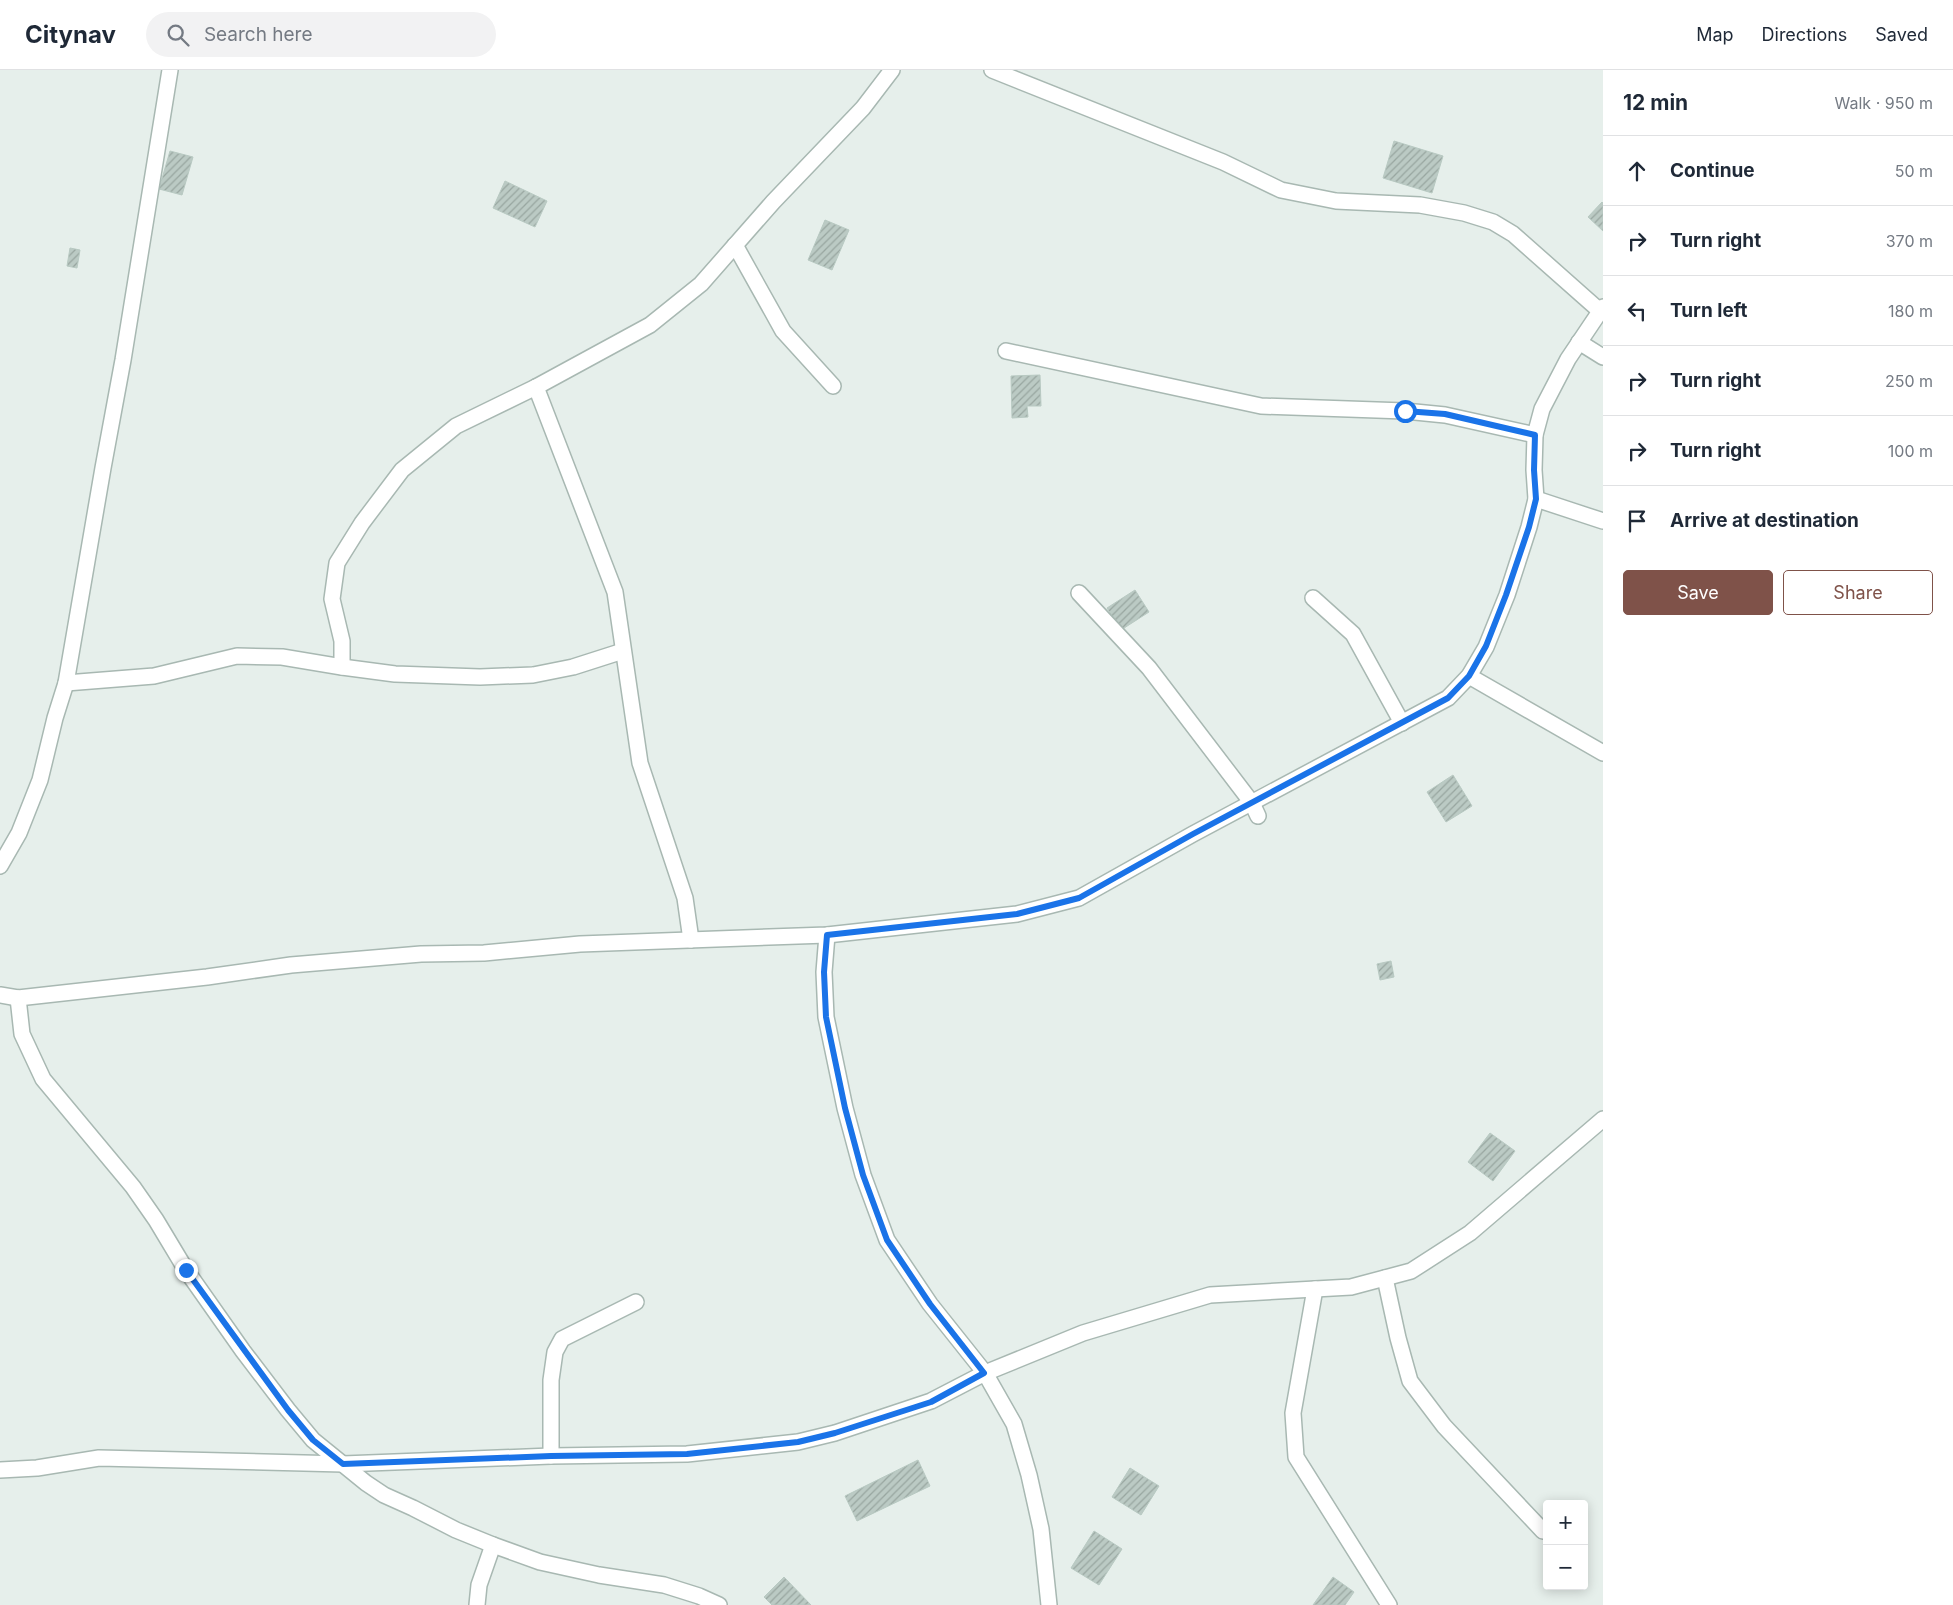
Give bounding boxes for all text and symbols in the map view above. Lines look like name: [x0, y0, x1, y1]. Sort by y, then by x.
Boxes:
search box: [146, 12, 496, 57]
text: Citynav: [25, 20, 116, 49]
icon: search: [164, 21, 192, 49]
text: Search here: [204, 23, 313, 46]
text: Map: [1696, 24, 1734, 45]
text: Directions: [1762, 24, 1847, 45]
text: Saved: [1875, 24, 1928, 45]
text: 12 min: [1623, 90, 1688, 115]
text: Walk · 950 m: [1835, 93, 1933, 113]
icon: ahead: [1623, 157, 1651, 185]
text: Continue: [1670, 159, 1755, 182]
text: 50 m: [1895, 161, 1933, 181]
icon: right: [1623, 227, 1651, 255]
text: Turn right: [1670, 229, 1761, 252]
text: 370 m: [1886, 231, 1933, 251]
icon: left: [1623, 297, 1651, 325]
text: Turn left: [1670, 299, 1748, 322]
text: 180 m: [1888, 301, 1933, 321]
icon: right: [1623, 367, 1651, 395]
text: Turn right: [1670, 369, 1761, 392]
text: 250 m: [1885, 371, 1933, 391]
route start: [1394, 400, 1417, 423]
icon: right: [1623, 437, 1651, 465]
text: Turn right: [1670, 439, 1761, 462]
text: 100 m: [1888, 441, 1933, 461]
icon: arrive: [1623, 507, 1651, 535]
text: Arrive at destination: [1670, 509, 1859, 532]
button: Save: [1623, 570, 1773, 615]
button: Share: [1783, 570, 1933, 615]
route end: [175, 1259, 198, 1282]
map controls: [1543, 1500, 1588, 1590]
button: +: [1543, 1500, 1588, 1545]
button: −: [1543, 1545, 1588, 1590]

